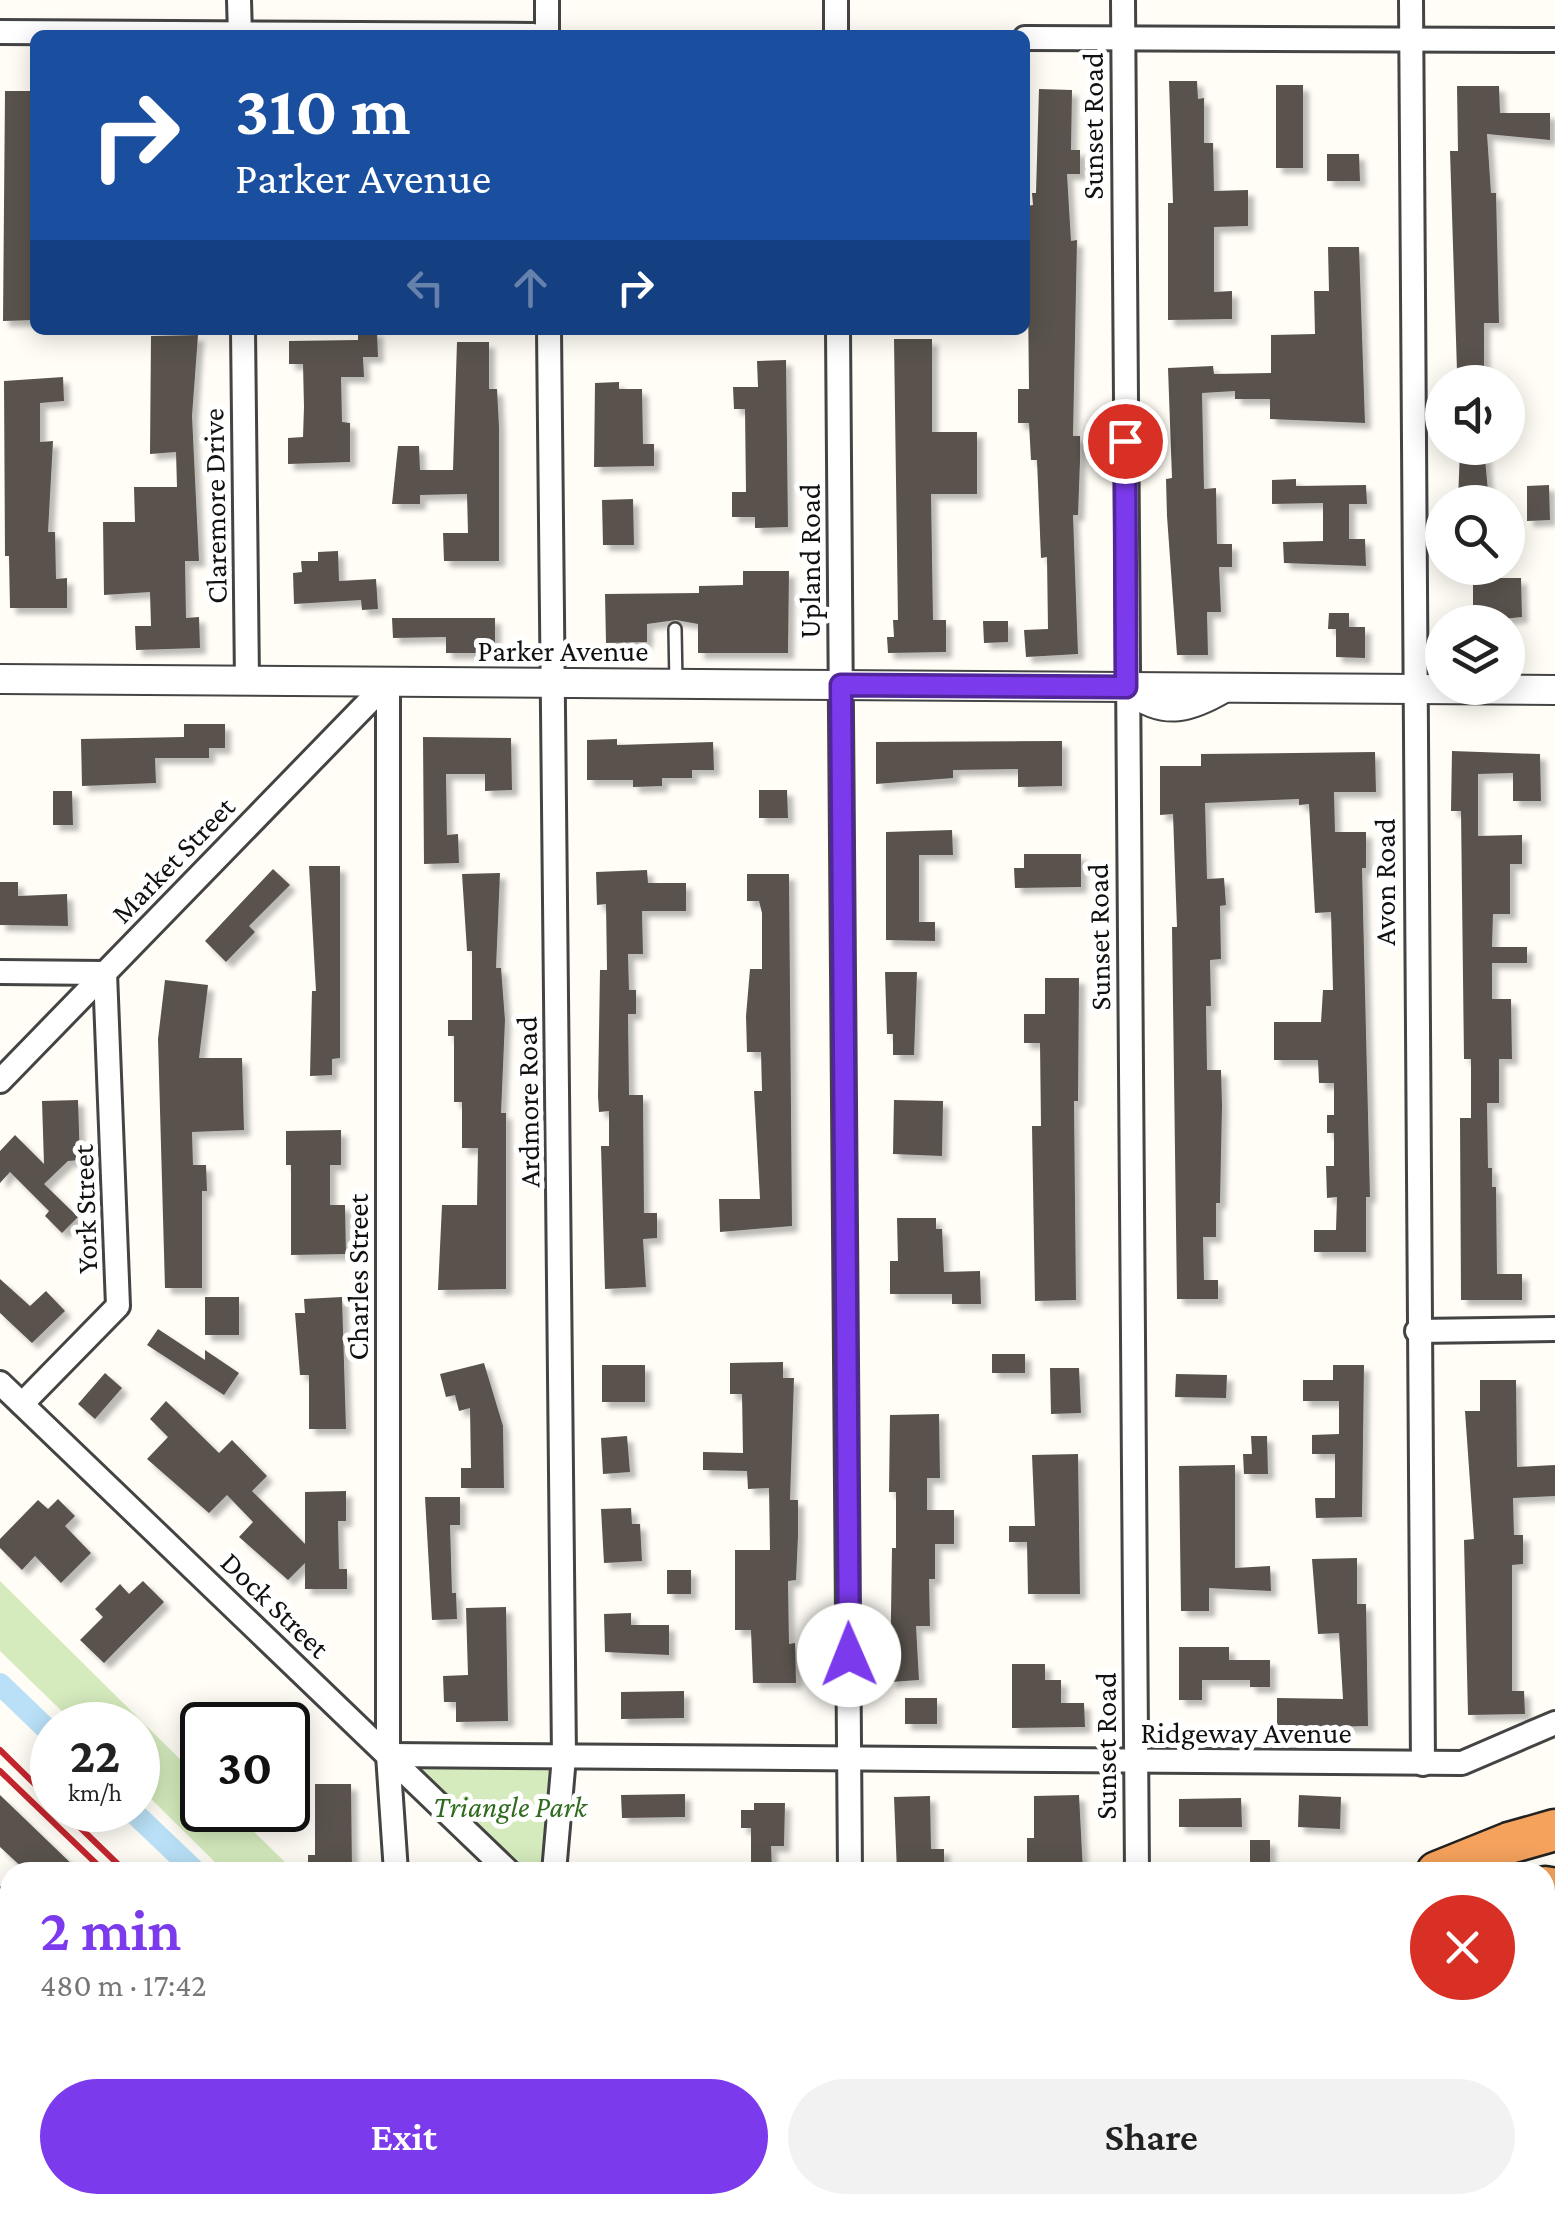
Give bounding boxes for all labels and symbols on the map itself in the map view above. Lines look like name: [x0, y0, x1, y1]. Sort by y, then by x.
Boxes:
street label: Sunset Road: [1076, 52, 1109, 200]
pin: [1083, 399, 1168, 484]
street label: Claremore Drive: [196, 408, 233, 604]
street label: Upland Road: [793, 483, 827, 639]
street label: Parker Avenue: [478, 634, 648, 667]
street label: Market Street: [104, 789, 242, 930]
street label: Avon Road: [1368, 818, 1401, 946]
street label: Sunset Road: [1081, 863, 1116, 1011]
street label: Ardmore Road: [510, 1016, 545, 1188]
street label: York Street: [66, 1143, 103, 1274]
street label: Charles Street: [341, 1192, 374, 1360]
street label: Dock Street: [214, 1545, 337, 1665]
position arrow: [797, 1603, 901, 1707]
street label: Sunset Road: [1089, 1672, 1122, 1820]
speed limit sign: 30: [180, 1702, 310, 1832]
street label: Ridgeway Avenue: [1140, 1716, 1352, 1750]
park label: Triangle Park: [433, 1790, 589, 1824]

